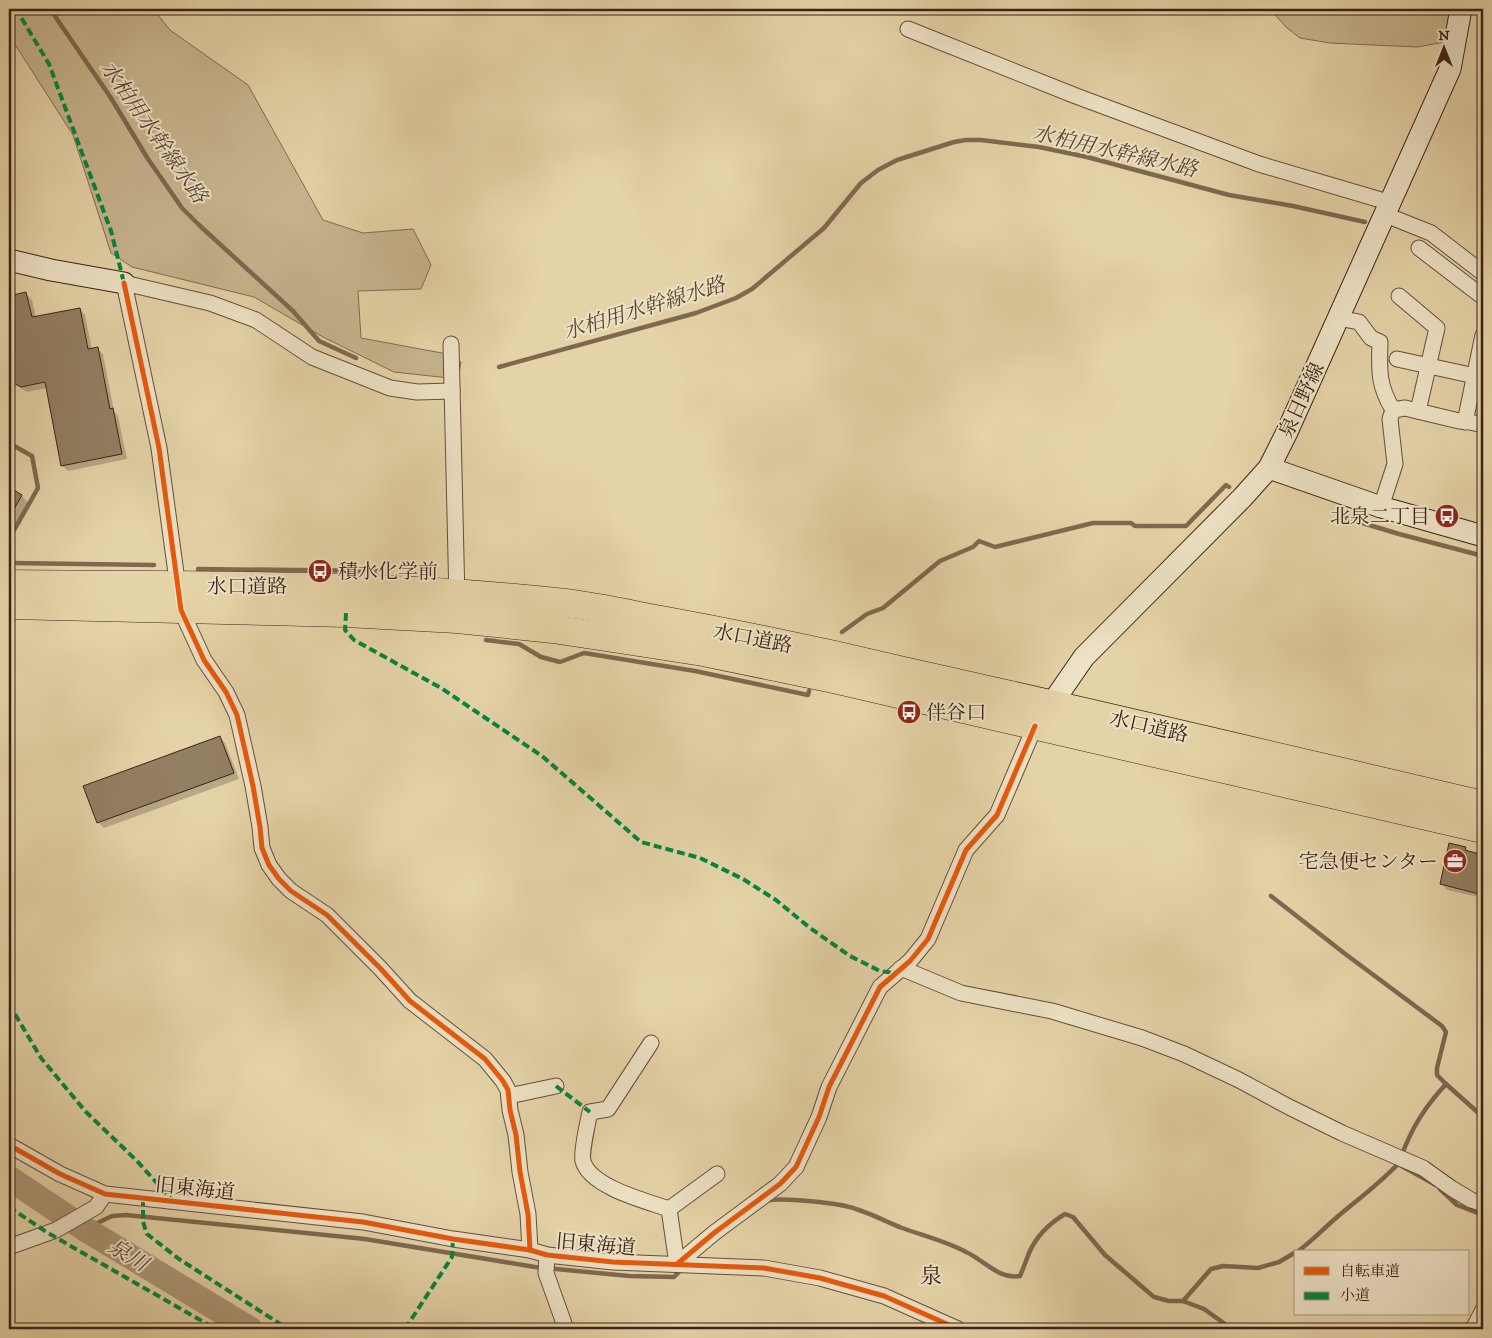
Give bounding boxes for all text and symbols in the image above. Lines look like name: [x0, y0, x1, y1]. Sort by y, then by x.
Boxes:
north arrow: [1420, 22, 1470, 72]
text: N: [1438, 27, 1450, 45]
water label: 水柏用水幹線水路: [94, 56, 213, 210]
water label: 水柏用水幹線水路: [1030, 120, 1201, 184]
water label: 水柏用水幹線水路: [560, 271, 730, 346]
street label: 泉日野線: [1274, 359, 1331, 442]
bus stop icon: 北泉二丁目: [1434, 503, 1460, 529]
place label: 北泉二丁目: [1330, 505, 1430, 530]
bus stop icon: 積水化学前: [307, 558, 333, 584]
place label: 積水化学前: [338, 560, 438, 585]
street label: 水口道路: [207, 575, 287, 600]
street label: 水口道路: [711, 620, 794, 659]
bus stop icon: 伴谷口: [896, 699, 922, 725]
place label: 伴谷口: [926, 701, 986, 726]
street label: 水口道路: [1107, 706, 1190, 749]
office icon: 宅急便センター: [1442, 848, 1468, 874]
place label: 宅急便センター: [1299, 850, 1438, 875]
street label: 旧東海道: [154, 1173, 236, 1206]
street label: 旧東海道: [555, 1230, 637, 1261]
water label: 泉川: [103, 1234, 154, 1279]
legend: [1294, 1250, 1470, 1316]
text: 自転車道: [1340, 1262, 1400, 1281]
district label: 泉: [920, 1263, 942, 1290]
text: 小道: [1340, 1286, 1370, 1305]

